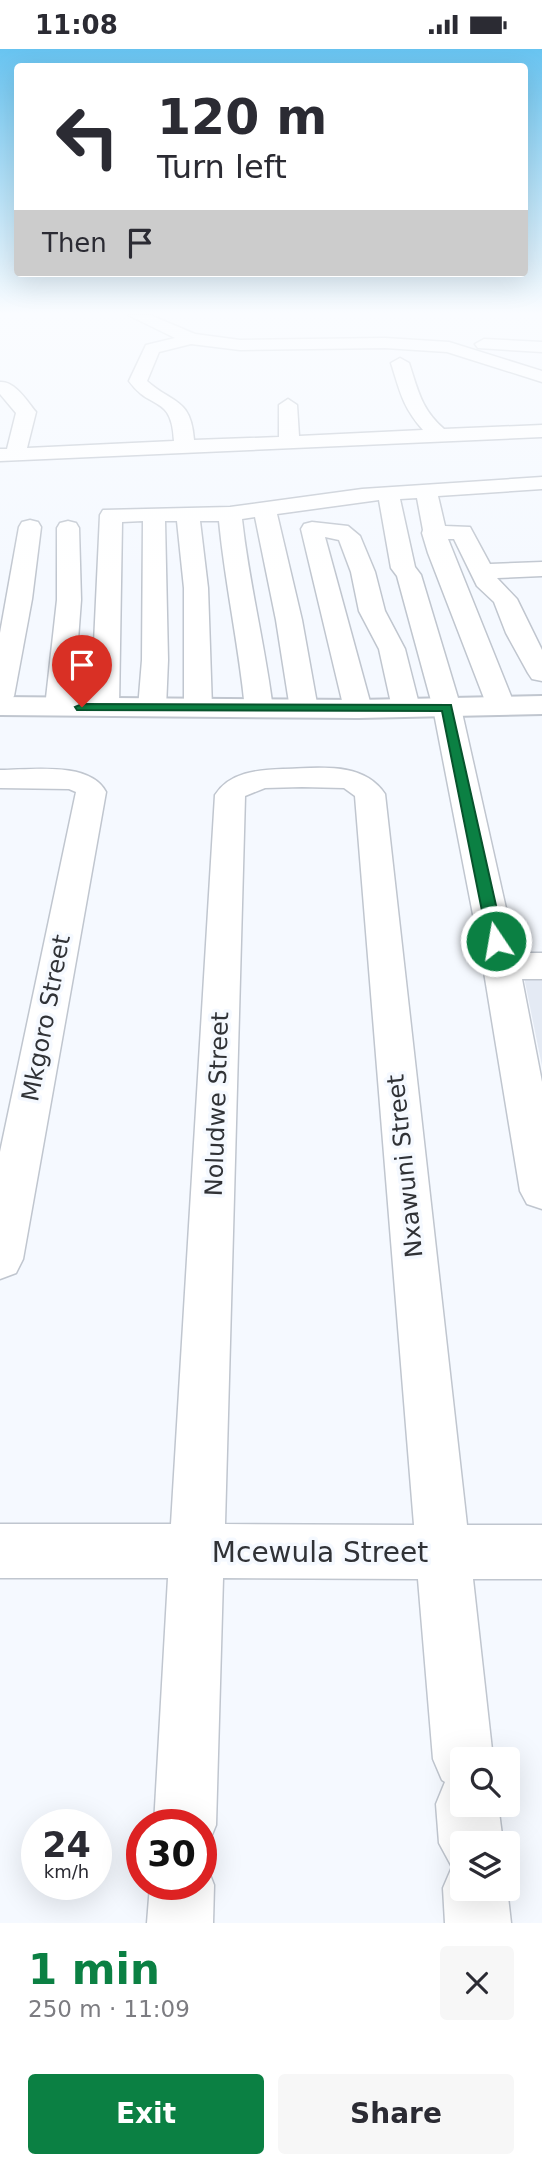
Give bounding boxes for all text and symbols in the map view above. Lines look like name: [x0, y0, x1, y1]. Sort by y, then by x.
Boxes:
text: 11:08: [35, 10, 118, 40]
text: 120 m: [157, 89, 327, 146]
icon: left: [42, 91, 133, 182]
text: Turn left: [157, 148, 287, 186]
icon: arrive: [121, 224, 159, 262]
text: Then: [42, 228, 107, 258]
pin: [52, 635, 112, 707]
icon: arrive: [63, 646, 101, 684]
position arrow: [459, 904, 533, 978]
street label: Mkgoro Street: [16, 932, 76, 1104]
street label: Noludwe Street: [200, 1011, 234, 1197]
street label: Nxawuni Street: [381, 1073, 429, 1259]
street label: Mcewula Street: [212, 1536, 428, 1569]
map controls: [450, 1747, 520, 1901]
button: search: [450, 1747, 520, 1817]
speed limit sign: 30: [126, 1809, 217, 1900]
text: 24: [42, 1825, 91, 1865]
button: layers: [450, 1831, 520, 1901]
text: km/h: [44, 1861, 89, 1882]
text: 1 min: [28, 1945, 160, 1994]
button: close: [440, 1946, 514, 2020]
text: 250 m · 11:09: [28, 1996, 190, 2022]
button: Exit: [28, 2074, 264, 2154]
button: Share: [278, 2074, 514, 2154]

